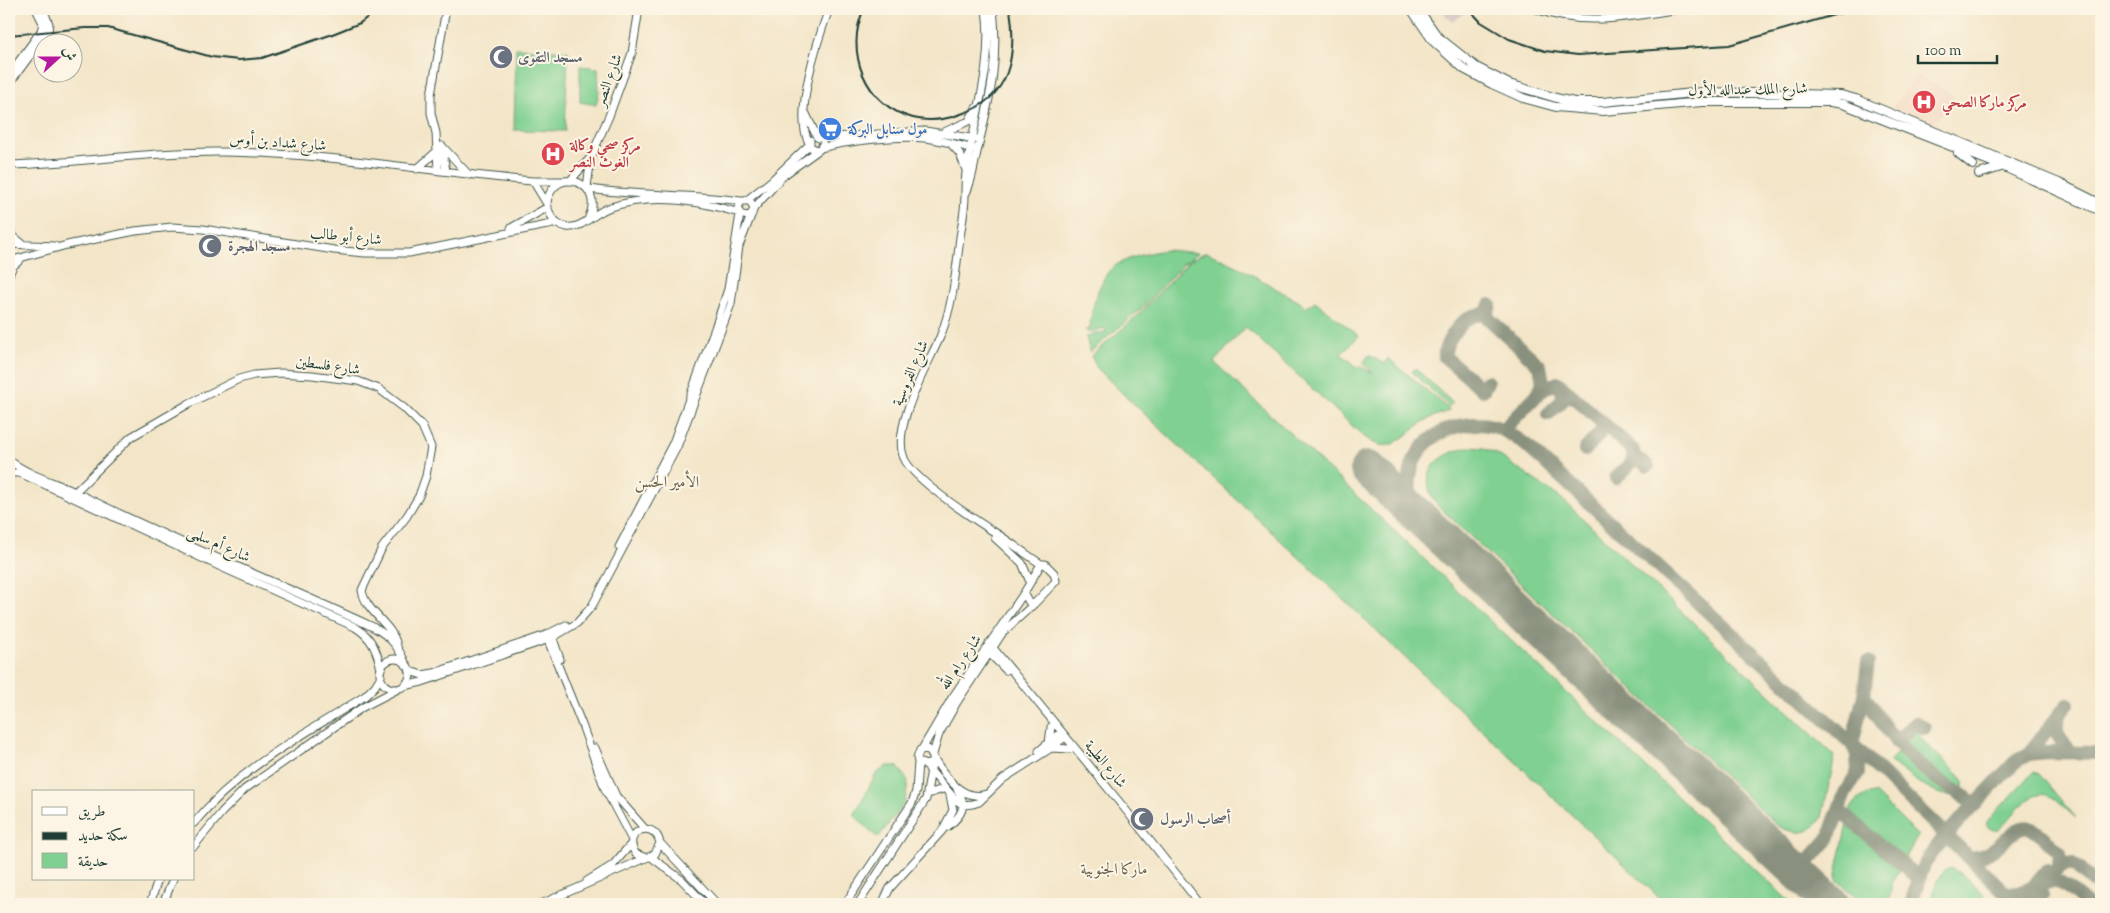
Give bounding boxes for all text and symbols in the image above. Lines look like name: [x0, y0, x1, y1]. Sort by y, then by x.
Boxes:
north arrow: [32, 32, 82, 82]
scale bar: [1918, 32, 1996, 64]
text: 100 m: [1925, 41, 1962, 62]
text: ش: [56, 44, 80, 64]
mosque icon: مسجد التقوى: [488, 44, 514, 70]
place label: مسجد التقوى: [518, 48, 583, 69]
street label: شارع النصر: [589, 51, 630, 112]
street label: شارع الملك عبدالله الأول: [1688, 77, 1808, 103]
hospital icon: مركز ماركا الصحي: [1911, 89, 1937, 115]
place label: مركز ماركا الصحي: [1942, 93, 2027, 116]
supermarket icon: مول سنابل البركة: [817, 116, 843, 142]
place label: مول سنابل البركة: [847, 120, 928, 141]
street label: شارع شداد بن أوس: [229, 128, 327, 158]
place label: مركز صحي وكالة الغوث النصر: [568, 136, 641, 174]
hospital icon: مركز صحي وكالة الغوث النصر: [540, 141, 566, 167]
street label: شارع أبو طالب: [309, 221, 383, 253]
mosque icon: مسجد الهجرة: [197, 233, 223, 259]
place label: مسجد الهجرة: [228, 237, 291, 258]
street label: شارع الفروسية: [888, 337, 936, 410]
street label: شارع فلسطين: [294, 352, 361, 382]
district label: الأمير الحسن: [635, 470, 699, 495]
street label: شارع أم سلمى: [183, 520, 254, 570]
street label: شارع رام الله: [933, 629, 988, 695]
street label: شارع الطيبة: [1078, 737, 1131, 794]
legend: [32, 790, 195, 880]
text: طريق: [78, 802, 105, 823]
mosque icon: أصحاب الرسول: [1129, 806, 1155, 832]
place label: أصحاب الرسول: [1160, 808, 1231, 831]
text: سكة حديد: [78, 826, 128, 847]
text: حديقة: [78, 852, 108, 873]
district label: ماركا الجنوبية: [1081, 859, 1147, 882]

